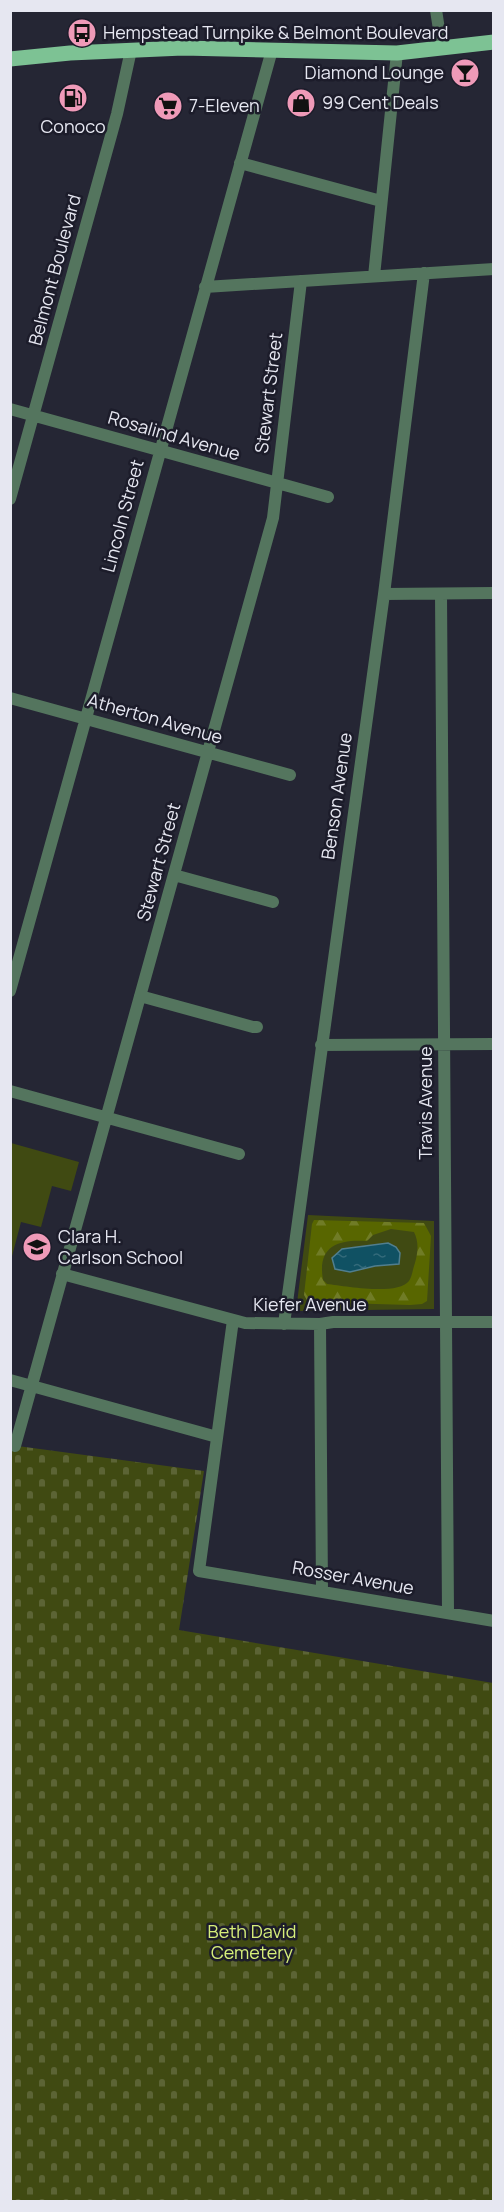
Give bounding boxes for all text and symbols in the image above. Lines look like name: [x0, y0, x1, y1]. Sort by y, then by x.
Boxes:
bus stop icon: Hempstead Turnpike & Belmont Boulevard: [66, 17, 98, 49]
place label: Hempstead Turnpike & Belmont Boulevard: [103, 20, 449, 44]
bar icon: Diamond Lounge: [449, 57, 481, 89]
place label: Diamond Lounge: [305, 60, 444, 84]
fuel station icon: Conoco: [57, 82, 89, 114]
shop icon: 99 Cent Deals: [285, 87, 317, 119]
supermarket icon: 7-Eleven: [152, 90, 184, 122]
place label: 99 Cent Deals: [322, 90, 439, 114]
place label: 7-Eleven: [189, 93, 260, 117]
place label: Conoco: [40, 114, 106, 138]
street label: Belmont Boulevard: [22, 192, 86, 348]
street label: Stewart Street: [249, 331, 287, 455]
street label: Rosalind Avenue: [105, 405, 243, 465]
street label: Lincoln Street: [95, 457, 149, 575]
street label: Atherton Avenue: [85, 687, 226, 749]
street label: Benson Avenue: [315, 731, 357, 861]
street label: Stewart Street: [131, 800, 185, 924]
street label: Travis Avenue: [413, 1046, 437, 1160]
place label: Clara H. Carlson School: [58, 1224, 183, 1269]
school or university icon: Clara H. Carlson School: [21, 1231, 53, 1263]
street label: Kiefer Avenue: [253, 1292, 367, 1316]
street label: Rosser Avenue: [291, 1555, 416, 1600]
park label: Beth David Cemetery: [208, 1919, 296, 1964]

